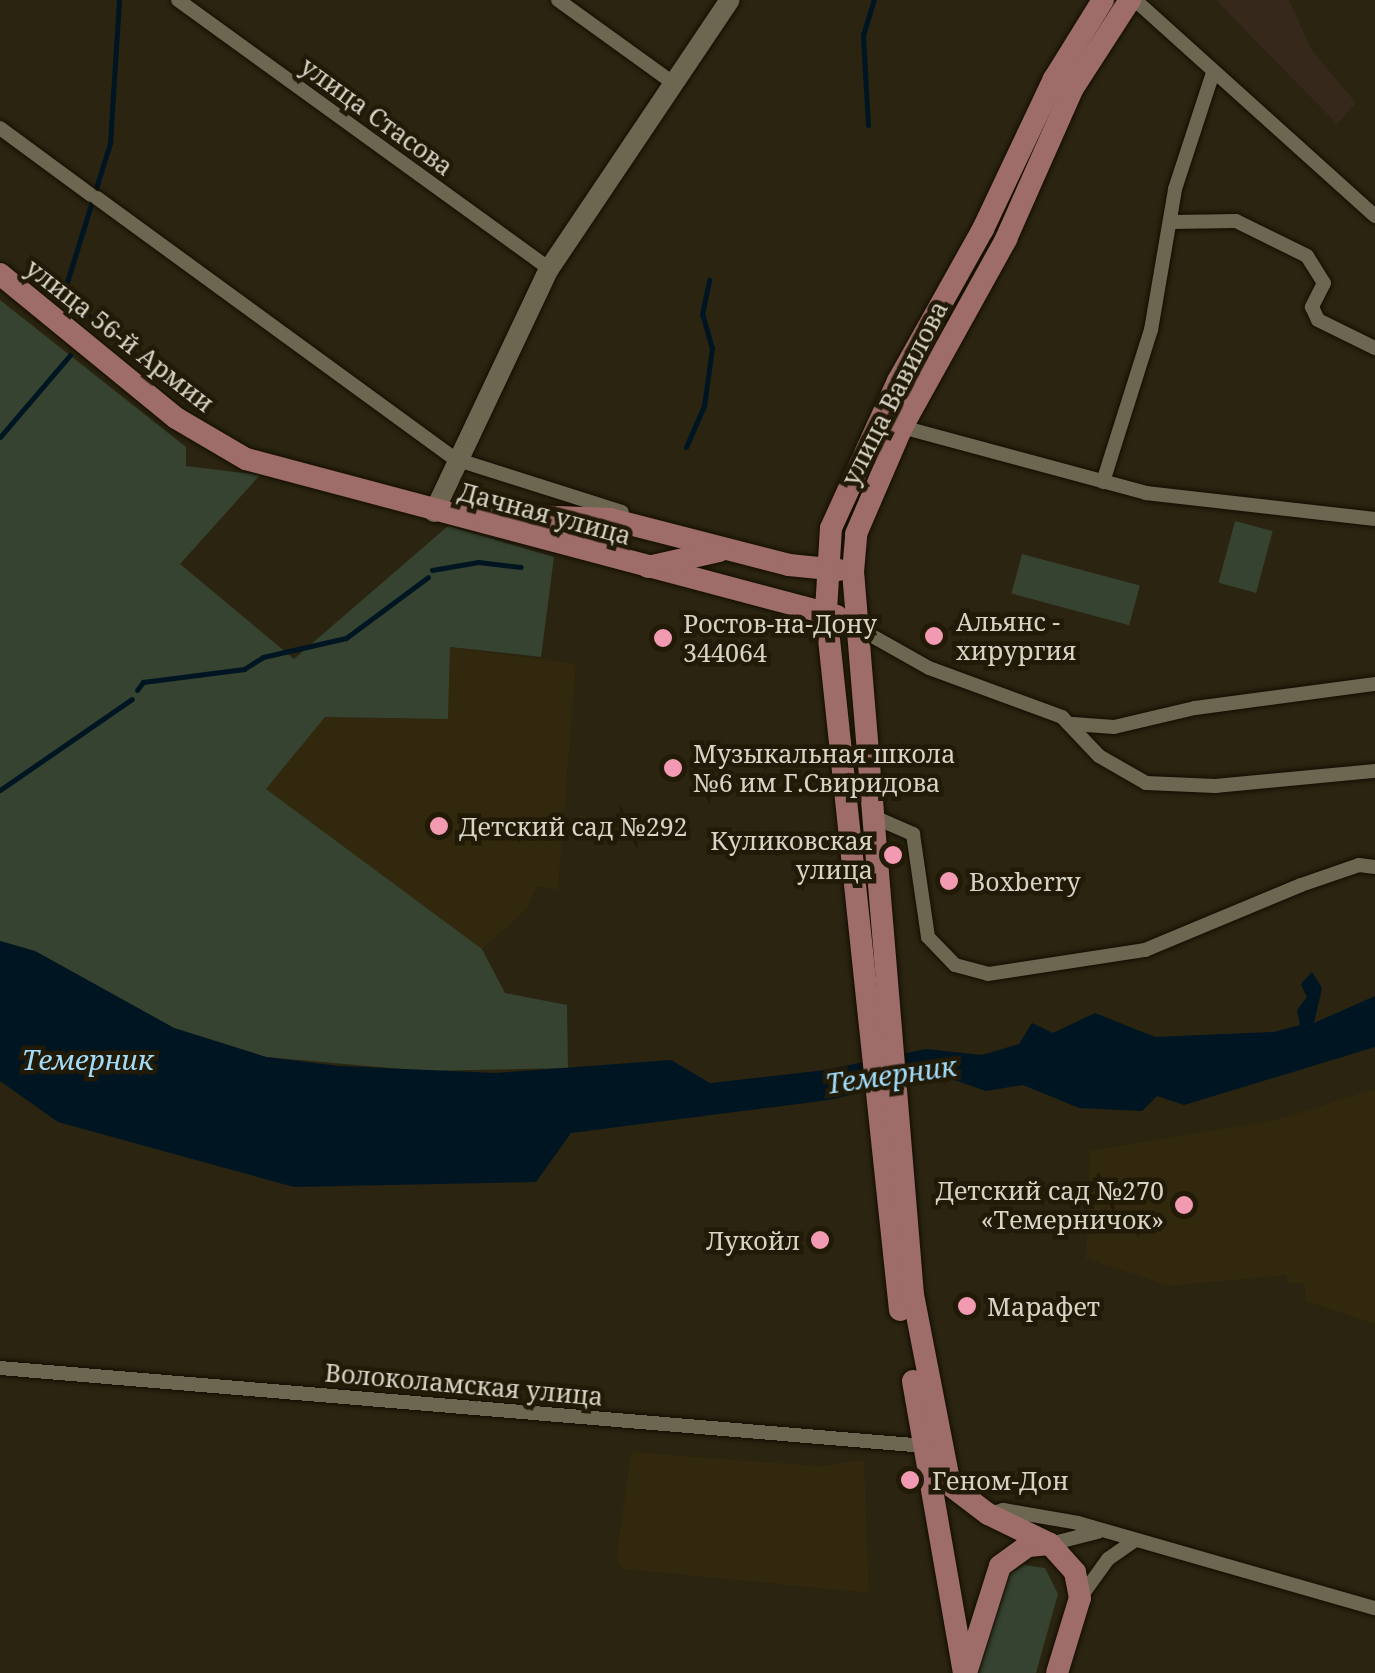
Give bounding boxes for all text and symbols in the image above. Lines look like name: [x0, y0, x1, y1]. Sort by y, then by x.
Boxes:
street label: улица Стасова: [295, 51, 459, 181]
street label: улица 56-й Армии: [20, 252, 220, 418]
street label: улица Вавилова: [835, 296, 953, 490]
street label: Дачная улица: [455, 476, 635, 550]
place label: Альянс - хирургия: [956, 607, 1076, 666]
place label: Ростов-на-Дону 344064: [683, 609, 877, 668]
marker: Альянс - хирургия: [921, 623, 947, 649]
marker: Ростов-на-Дону 344064: [652, 627, 674, 649]
place label: Музыкальная школа №6 им Г.Свиридова: [693, 739, 955, 798]
marker: Музыкальная школа №6 им Г.Свиридова: [662, 757, 684, 779]
place label: Детский сад №292: [459, 811, 688, 841]
marker: Детский сад №292: [428, 815, 450, 837]
place label: Куликовская улица: [710, 826, 873, 885]
marker: Куликовская улица: [882, 844, 904, 866]
place label: Boxberry: [969, 866, 1081, 896]
marker: Boxberry: [938, 870, 960, 892]
water label: Темерник: [22, 1042, 154, 1076]
water label: Темерник: [823, 1048, 959, 1100]
place label: Детский сад №270 «Темерничок»: [935, 1176, 1164, 1235]
marker: Детский сад №270 «Темерничок»: [1173, 1194, 1195, 1216]
place label: Лукойл: [706, 1225, 800, 1255]
marker: Лукойл: [809, 1229, 831, 1251]
place label: Марафет: [987, 1291, 1100, 1321]
marker: Марафет: [956, 1295, 978, 1317]
street label: Волоколамская улица: [324, 1357, 604, 1411]
place label: Геном-Дон: [932, 1465, 1069, 1495]
marker: Геном-Дон: [897, 1467, 923, 1493]

